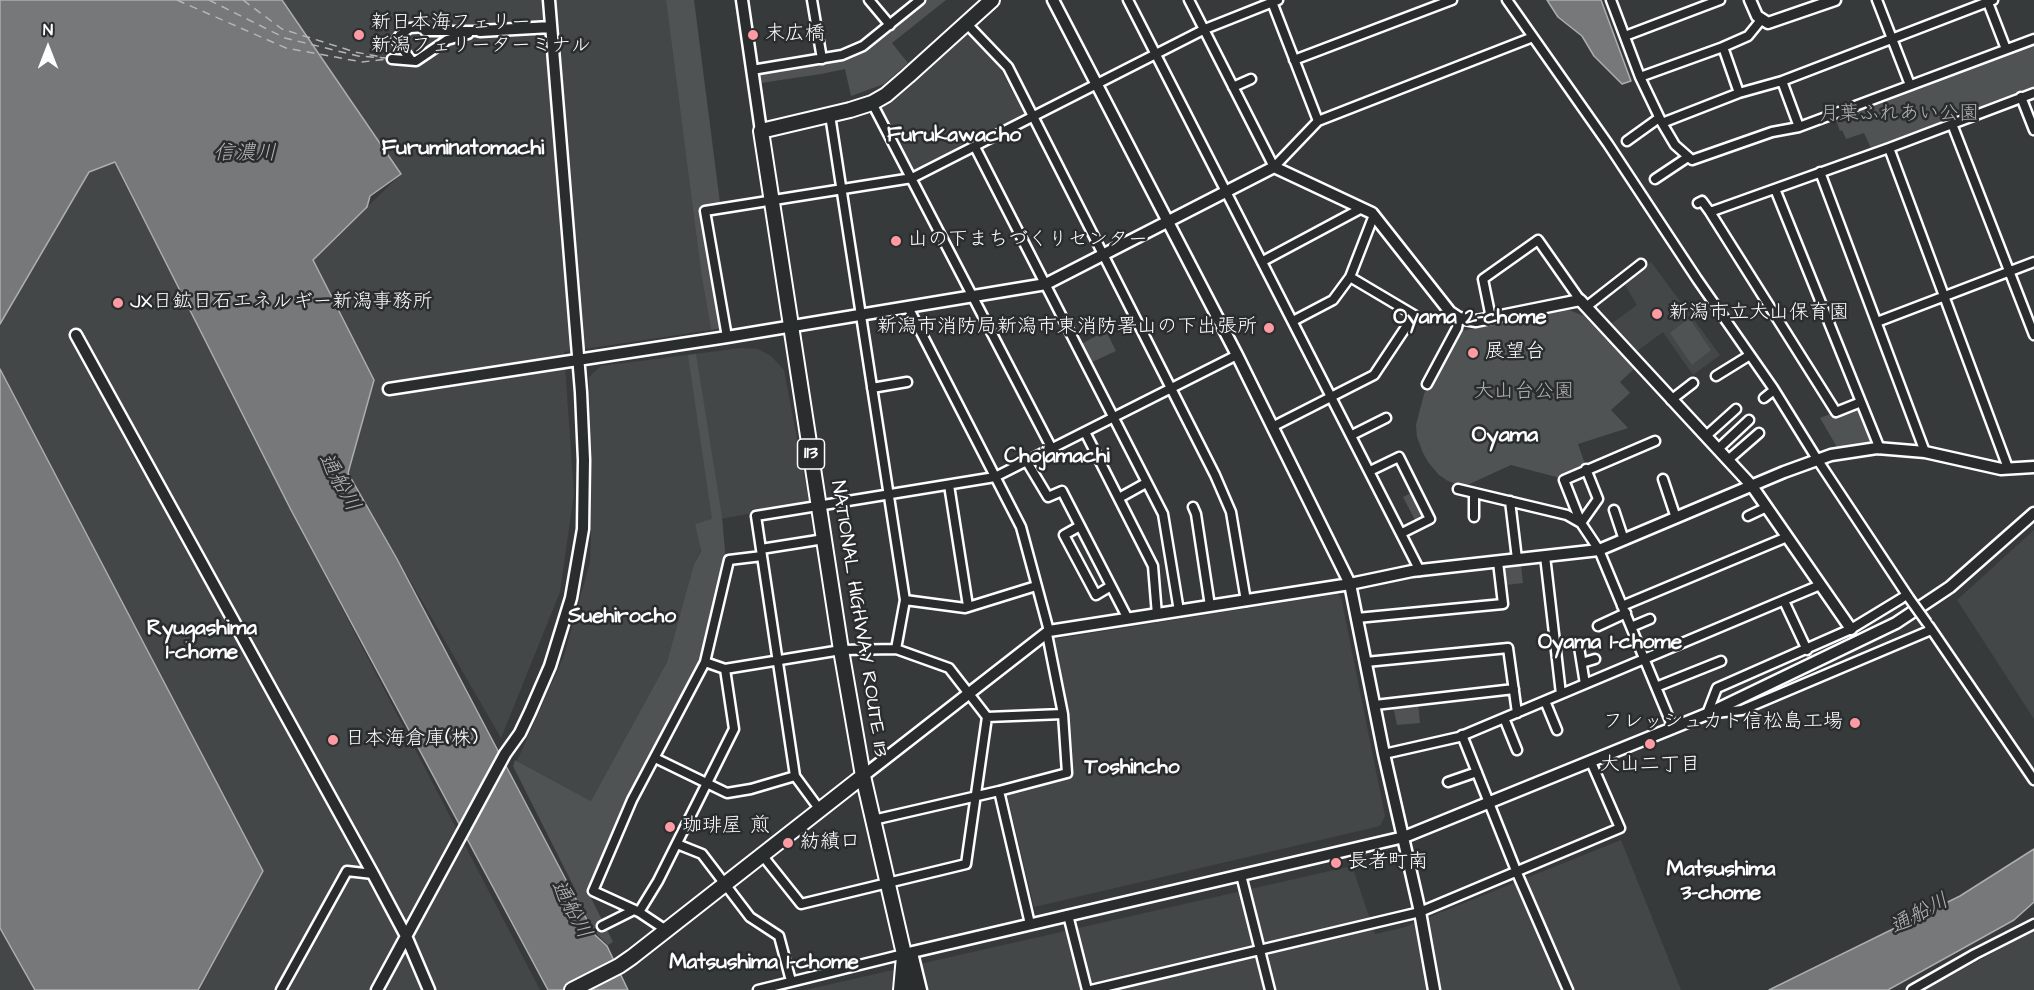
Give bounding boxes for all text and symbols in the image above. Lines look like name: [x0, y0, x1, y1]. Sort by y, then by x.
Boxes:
place label: 新日本海フェリー 新潟フェリーターミナル: [371, 12, 591, 59]
north arrow: [18, 18, 78, 78]
text: N: [43, 19, 53, 41]
place label: 末広橋: [765, 23, 825, 47]
marker: 新日本海フェリー 新潟フェリーターミナル: [352, 28, 366, 42]
marker: 末広橋: [746, 28, 760, 42]
park label: 月葉ふれあい公園: [1819, 103, 1979, 127]
district label: Furukawacho: [887, 124, 1021, 150]
district label: Furuminatomachi: [382, 137, 544, 163]
water label: 信濃川: [214, 142, 276, 168]
place label: 山の下まちづくりセンター: [908, 229, 1148, 253]
marker: 山の下まちづくりセンター: [889, 234, 903, 248]
place label: JX日鉱日石エネルギー新潟事務所: [130, 291, 433, 315]
marker: JX日鉱日石エネルギー新潟事務所: [111, 296, 125, 310]
place label: 新潟市立大山保育園: [1669, 302, 1849, 326]
district label: Oyama 2-chome: [1393, 306, 1547, 332]
marker: 新潟市立大山保育園: [1650, 307, 1664, 321]
place label: 新潟市消防局新潟市東消防署山の下出張所: [877, 316, 1257, 340]
marker: 新潟市消防局新潟市東消防署山の下出張所: [1262, 321, 1276, 335]
place label: 展望台: [1485, 341, 1545, 365]
marker: 展望台: [1466, 346, 1480, 360]
park label: 大山台公園: [1474, 381, 1574, 405]
district label: Oyama: [1472, 423, 1538, 449]
road number: 113: [798, 439, 824, 469]
district label: Chojamachi: [1004, 445, 1110, 471]
water label: 通船川: [312, 449, 364, 517]
street label: NATIONAL HIGHWAY ROUTE 113: [824, 479, 892, 759]
district label: Suehirocho: [568, 605, 676, 631]
district label: Ryugashima 1-chome: [147, 617, 257, 667]
district label: Oyama 1-chome: [1538, 631, 1682, 657]
place label: フレッシュカト信松島工場: [1603, 711, 1843, 735]
marker: フレッシュカト信松島工場: [1848, 716, 1862, 730]
place label: 日本海倉庫(株): [345, 728, 478, 752]
marker: 日本海倉庫(株): [326, 733, 340, 747]
marker: 大山二丁目: [1643, 737, 1657, 751]
place label: 大山二丁目: [1600, 754, 1700, 778]
district label: Toshincho: [1084, 756, 1180, 782]
place label: 珈琲屋 煎: [682, 815, 770, 839]
marker: 珈琲屋 煎: [663, 820, 677, 834]
place label: 紡績口: [800, 831, 860, 855]
marker: 紡績口: [781, 836, 795, 850]
place label: 長者町南: [1348, 851, 1428, 875]
marker: 長者町南: [1329, 856, 1343, 870]
district label: Matsushima 3-chome: [1667, 858, 1775, 908]
water label: 通船川: [544, 876, 596, 944]
water label: 通船川: [1886, 889, 1954, 941]
district label: Matsushima 1-chome: [669, 951, 859, 977]

